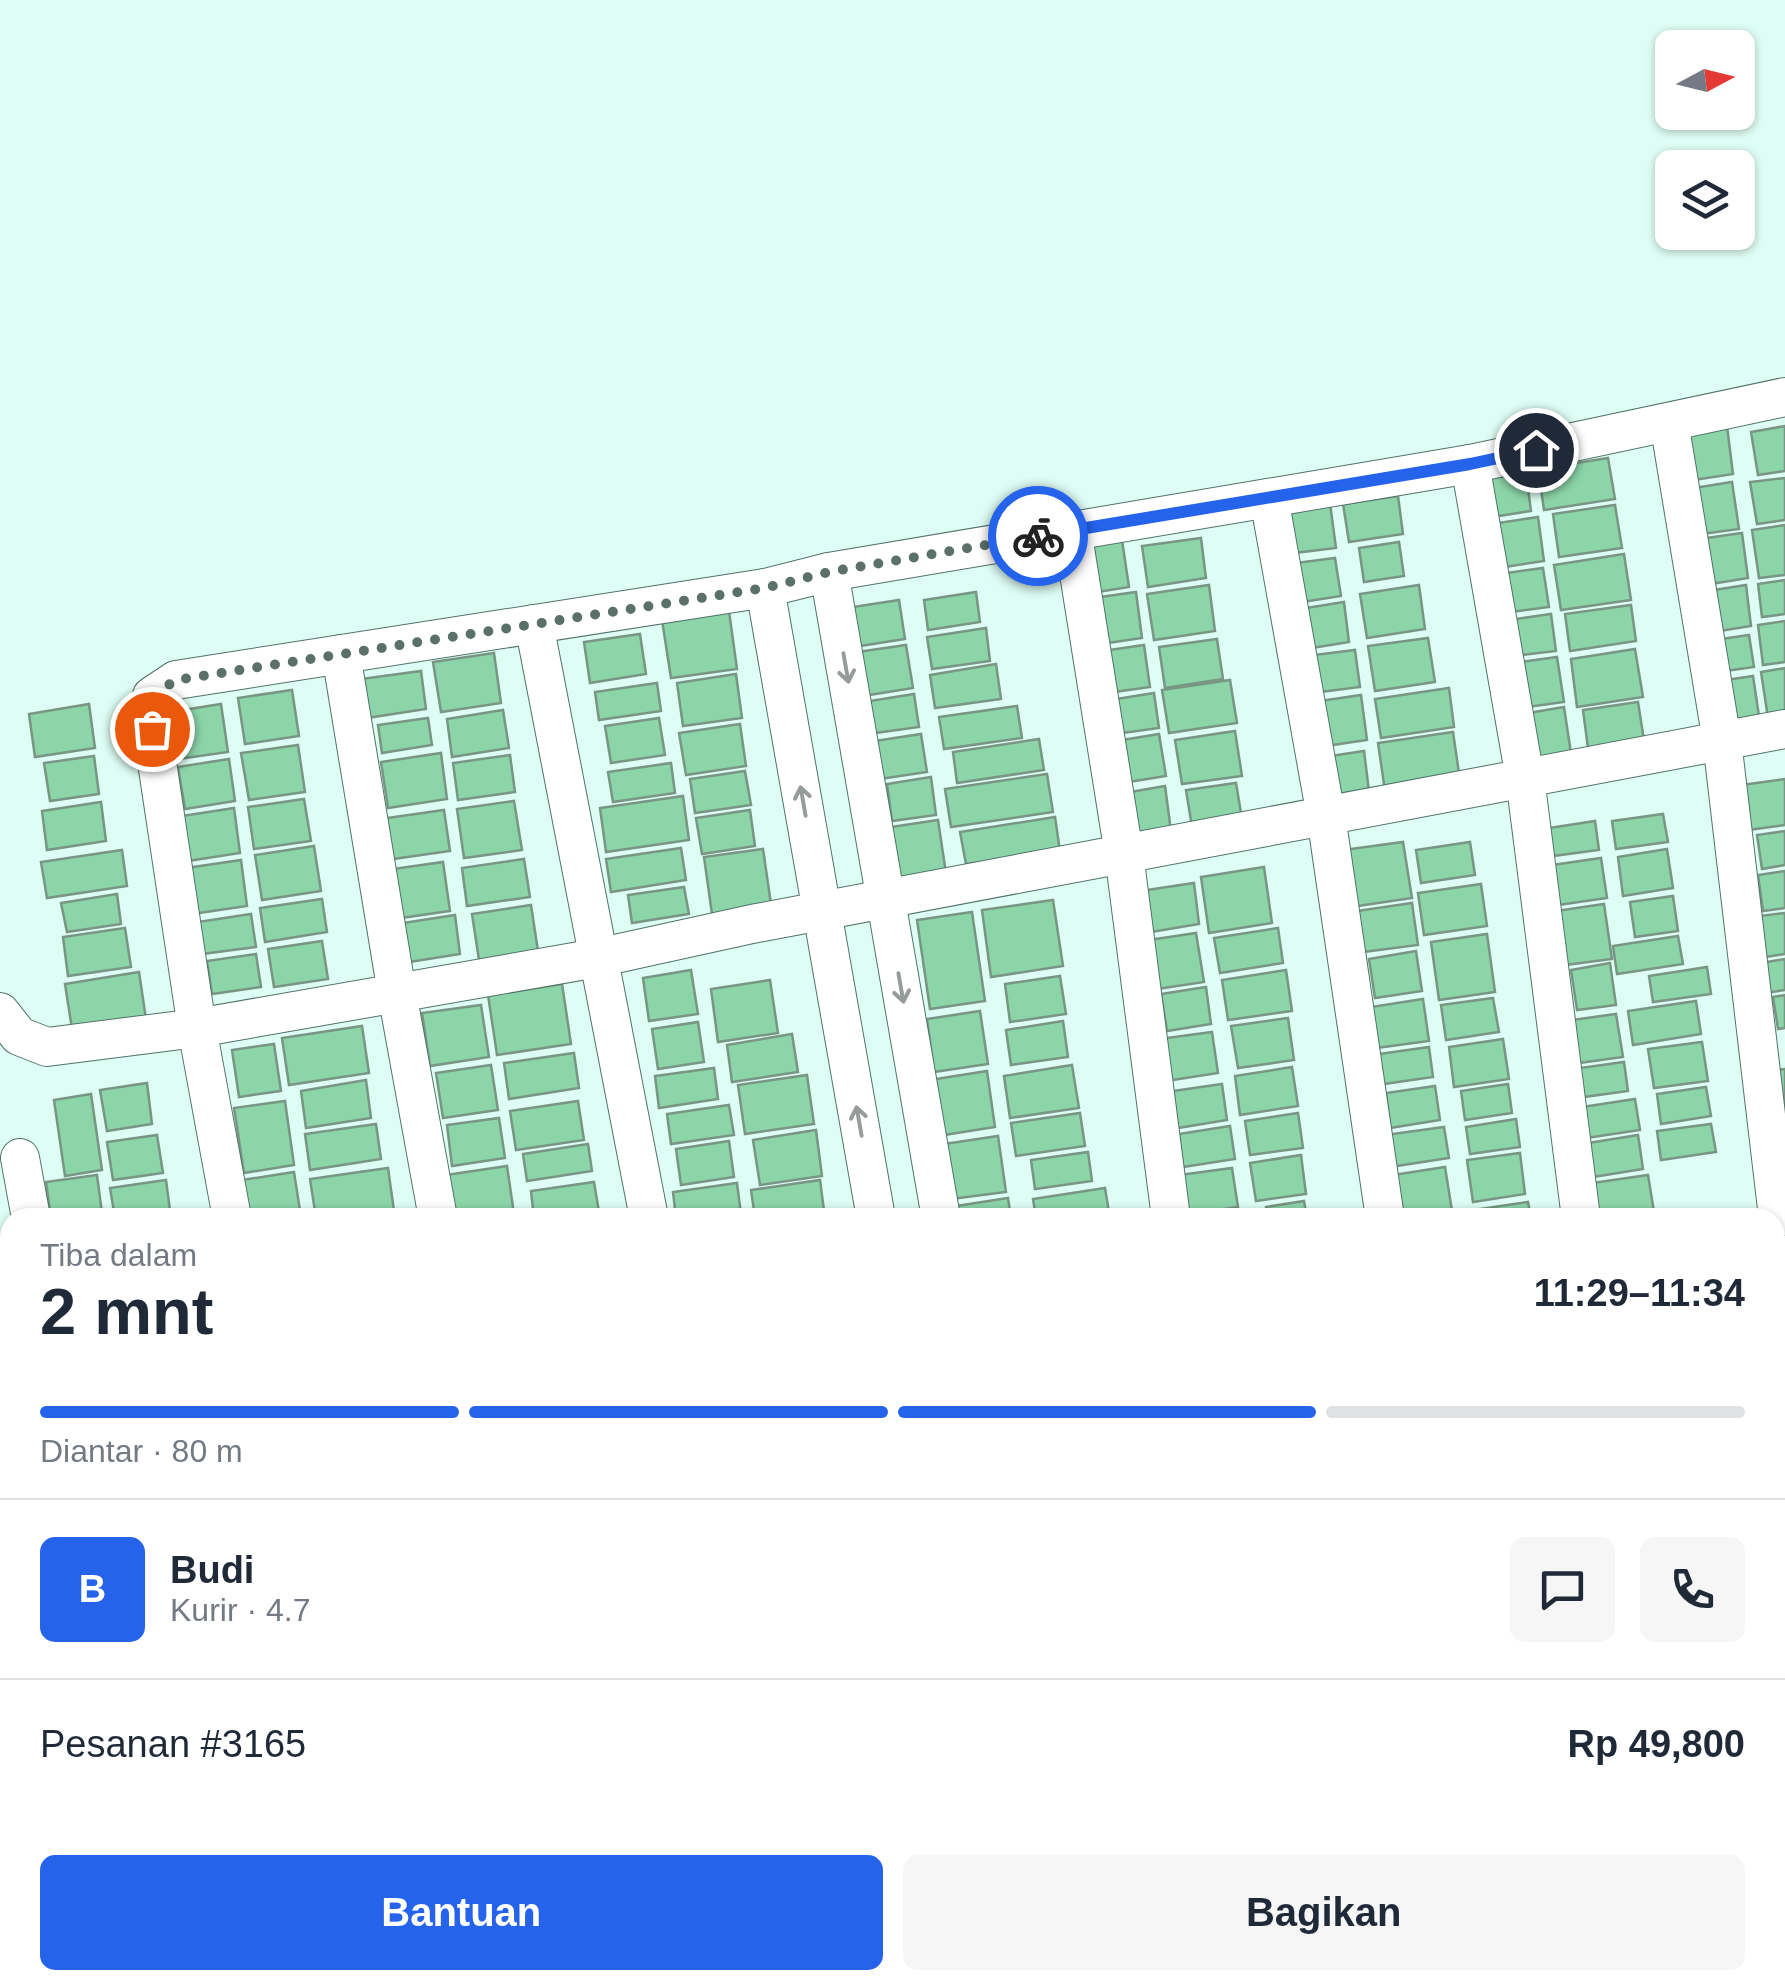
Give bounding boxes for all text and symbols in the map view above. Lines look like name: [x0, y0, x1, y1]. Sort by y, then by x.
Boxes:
north arrow: [1655, 30, 1755, 130]
map controls: [1655, 30, 1755, 250]
button: layers: [1655, 150, 1755, 250]
pin: [1494, 408, 1579, 493]
icon: home: [1509, 423, 1564, 478]
courier: [988, 486, 1088, 586]
icon: bike: [1011, 509, 1066, 564]
one-way arrow: [837, 651, 856, 684]
pin: [110, 687, 195, 772]
icon: bag: [125, 702, 180, 757]
one-way arrow: [793, 786, 812, 818]
one-way arrow: [892, 971, 911, 1004]
one-way arrow: [849, 1106, 868, 1138]
text: Tiba dalam: [40, 1237, 197, 1273]
text: 11:29–11:34: [1534, 1272, 1745, 1314]
text: 2 mnt: [40, 1275, 213, 1348]
text: Diantar · 80 m: [40, 1433, 243, 1469]
button: chat: [1510, 1537, 1615, 1642]
button: phone: [1640, 1537, 1745, 1642]
text: Budi: [170, 1549, 254, 1591]
text: B: [79, 1568, 106, 1610]
text: Kurir · 4.7: [170, 1592, 310, 1628]
text: Pesanan #3165: [40, 1723, 306, 1765]
text: Rp 49,800: [1568, 1723, 1745, 1765]
button: Bantuan: [40, 1855, 883, 1970]
button: Bagikan: [903, 1855, 1745, 1970]

